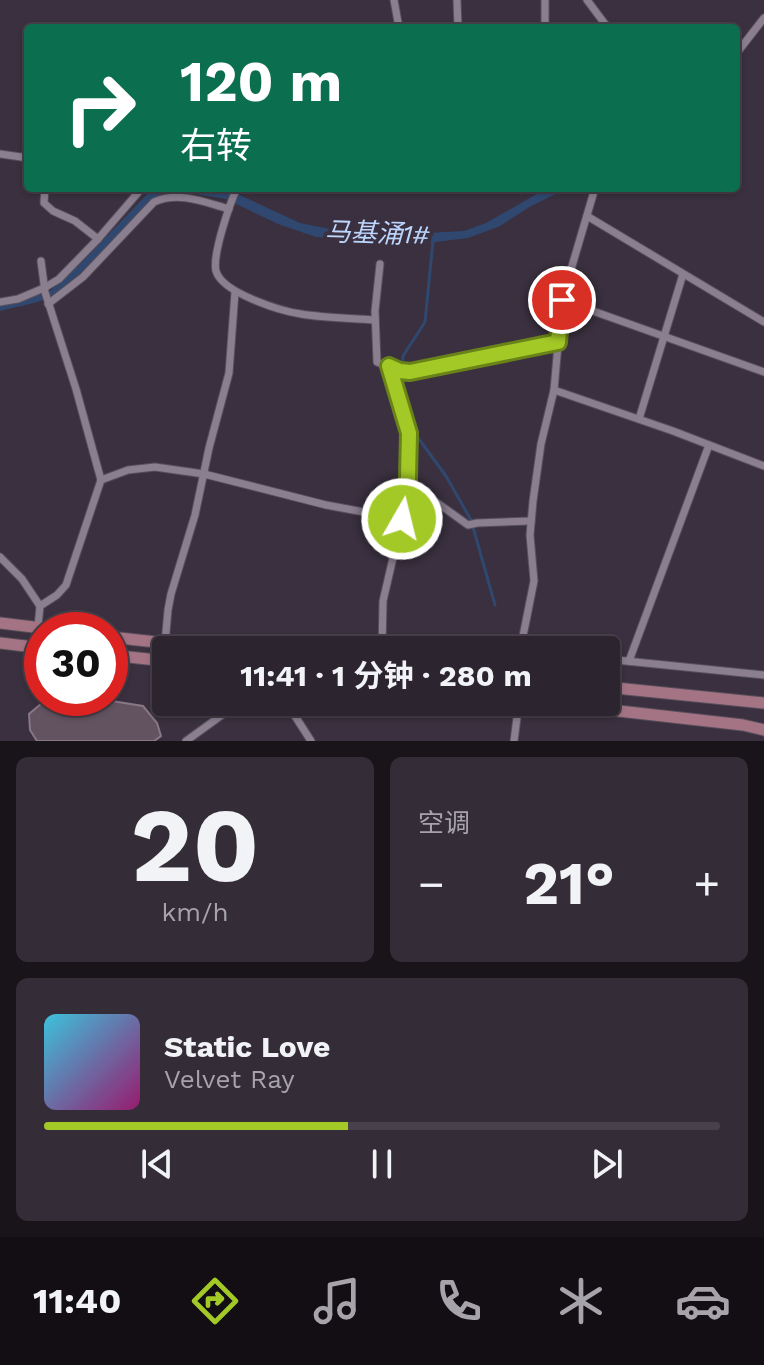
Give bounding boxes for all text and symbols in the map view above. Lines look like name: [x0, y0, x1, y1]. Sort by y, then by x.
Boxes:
text: 120 m: [180, 49, 342, 115]
icon: right: [48, 56, 152, 160]
text: 右转: [180, 125, 252, 167]
water label: 马基涌1#: [324, 216, 430, 250]
pin: [528, 266, 596, 334]
icon: arrive: [540, 278, 584, 322]
position arrow: [360, 477, 444, 561]
speed limit sign: 30: [24, 612, 128, 716]
text: 11:41 · 1 分钟 · 280 m: [240, 658, 532, 693]
text: 20: [131, 784, 259, 906]
text: 空调: [418, 808, 470, 838]
text: 21°: [523, 848, 615, 919]
text: −: [418, 858, 445, 910]
text: +: [693, 858, 720, 910]
text: km/h: [162, 897, 228, 927]
text: Static Love: [164, 1029, 330, 1064]
text: Velvet Ray: [164, 1064, 295, 1094]
icon: previous: [135, 1142, 179, 1186]
icon: pause: [360, 1142, 404, 1186]
icon: next: [585, 1142, 629, 1186]
icon: directions: [187, 1273, 243, 1329]
icon: music: [309, 1273, 365, 1329]
icon: phone: [431, 1273, 487, 1329]
icon: climate: [553, 1273, 609, 1329]
icon: car: [675, 1273, 731, 1329]
text: 11:40: [33, 1280, 121, 1322]

